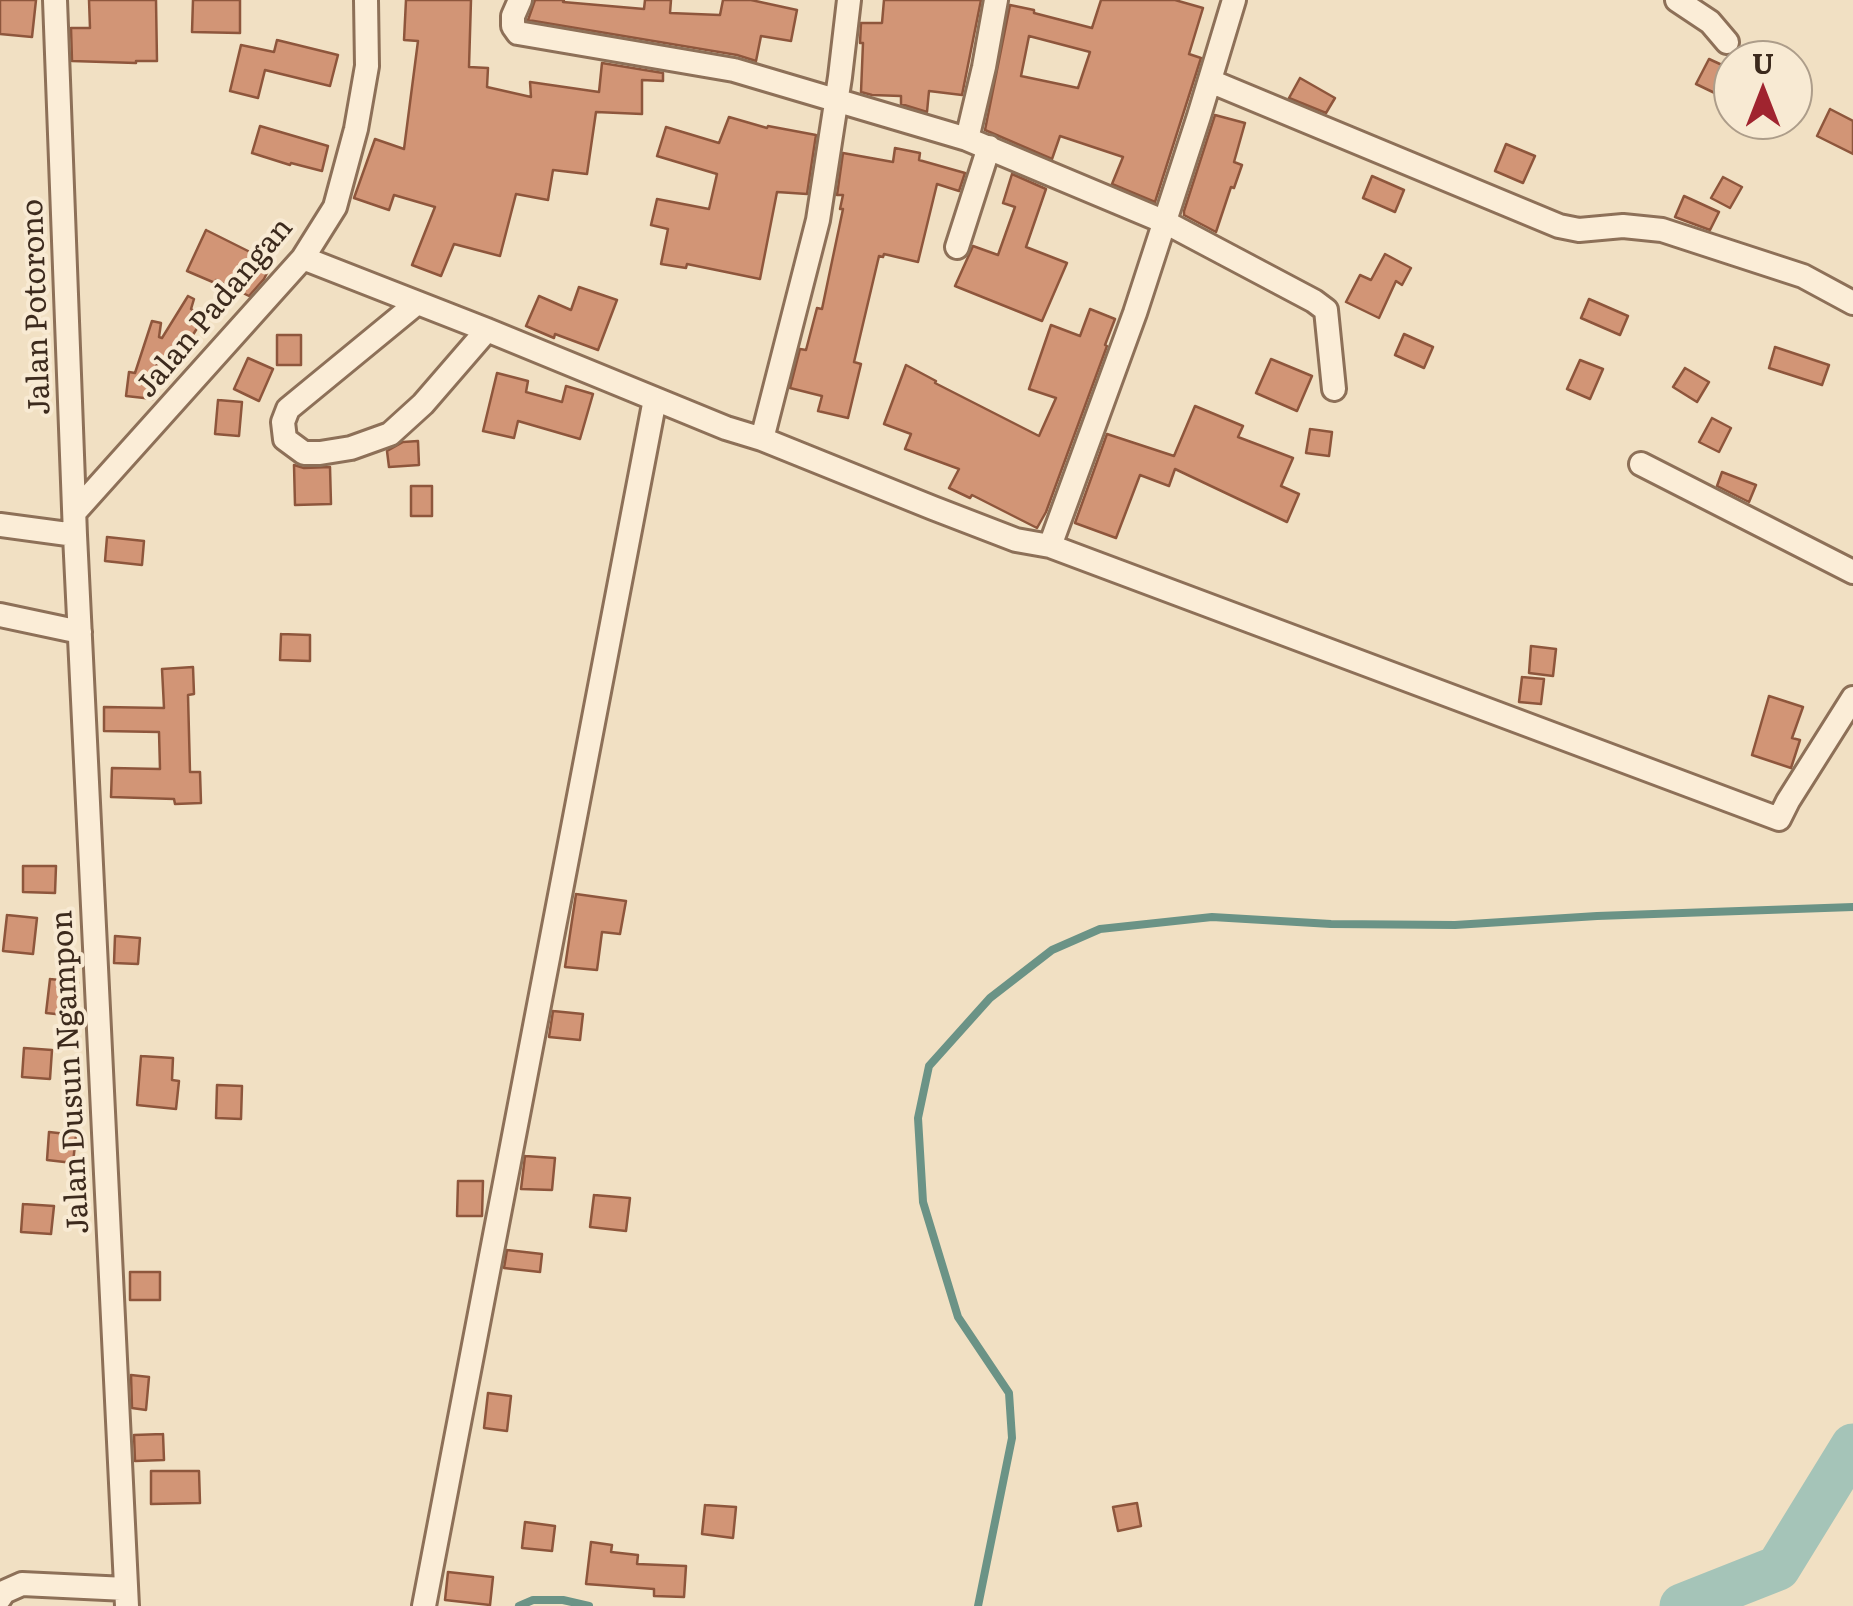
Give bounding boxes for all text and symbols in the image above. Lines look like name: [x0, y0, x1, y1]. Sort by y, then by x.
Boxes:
north arrow: [1713, 40, 1813, 140]
text: U: [1752, 41, 1774, 83]
street label: Jalan Potorono: [15, 198, 59, 416]
street label: Jalan Padangan: [129, 211, 301, 405]
street label: Jalan Dusun Ngampon: [45, 909, 97, 1235]

